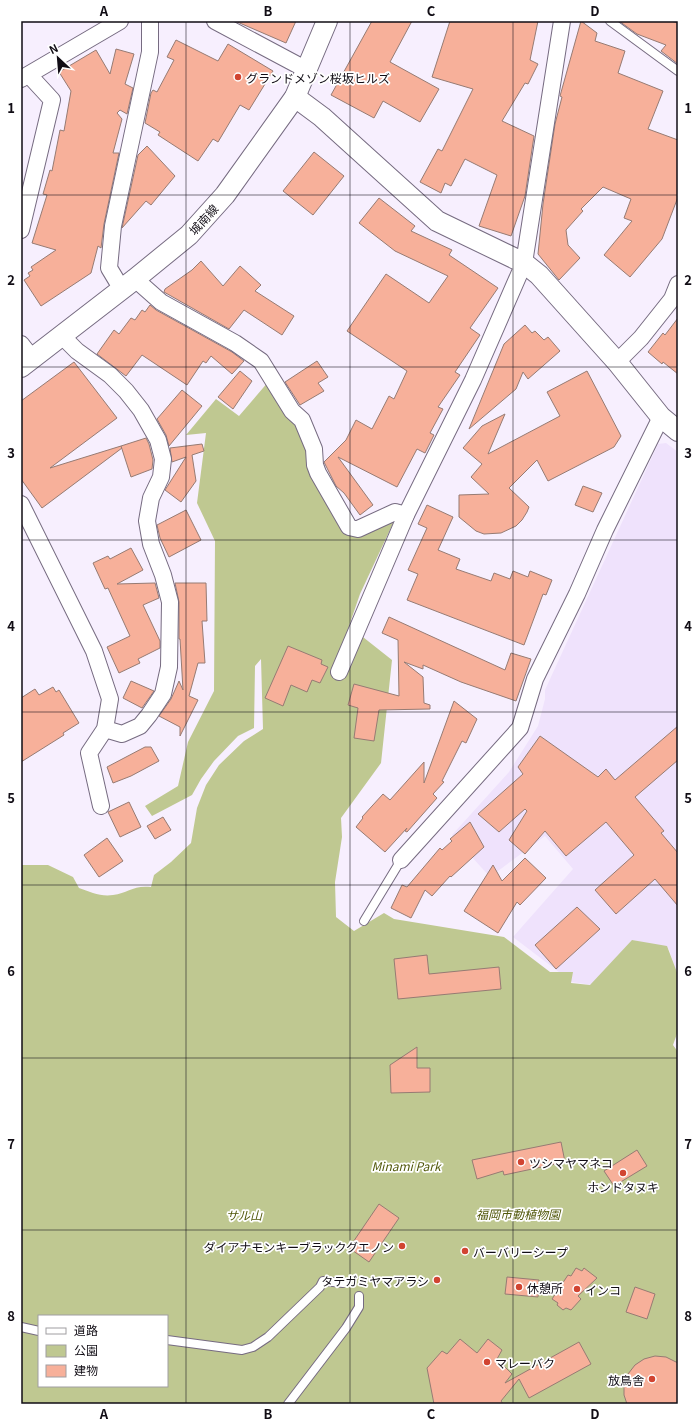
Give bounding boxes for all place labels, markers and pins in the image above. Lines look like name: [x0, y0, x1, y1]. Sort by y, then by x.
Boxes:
place label: グランドメゾン桜坂ヒルズ: [246, 69, 390, 86]
marker: グランドメゾン桜坂ヒルズ: [233, 72, 243, 82]
place label: ツシマヤマネコ: [529, 1154, 613, 1171]
marker: ツシマヤマネコ: [516, 1157, 526, 1167]
marker: ホンドタヌキ: [618, 1168, 628, 1178]
place label: ホンドタヌキ: [587, 1178, 659, 1195]
place label: ダイアナモンキーブラックグエノン: [203, 1238, 394, 1255]
marker: ダイアナモンキーブラックグエノン: [397, 1241, 407, 1251]
place label: バーバリーシープ: [473, 1243, 568, 1260]
marker: バーバリーシープ: [460, 1246, 470, 1256]
place label: タテガミヤマアラシ: [321, 1272, 429, 1289]
marker: タテガミヤマアラシ: [432, 1275, 442, 1285]
place label: 休憩所: [527, 1279, 563, 1296]
place label: インコ: [585, 1281, 621, 1298]
marker: 休憩所: [514, 1282, 524, 1292]
marker: インコ: [572, 1284, 582, 1294]
place label: マレーバク: [495, 1354, 555, 1371]
marker: マレーバク: [482, 1357, 492, 1367]
place label: 放鳥舎: [608, 1371, 644, 1388]
marker: 放鳥舎: [647, 1374, 657, 1384]

